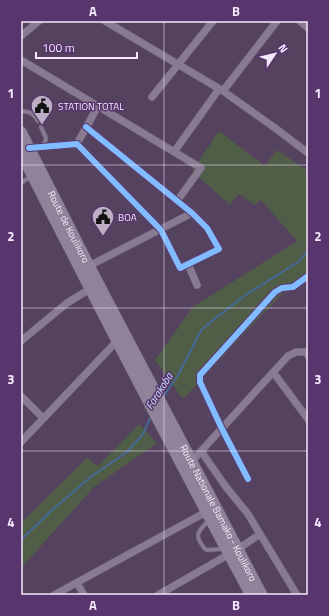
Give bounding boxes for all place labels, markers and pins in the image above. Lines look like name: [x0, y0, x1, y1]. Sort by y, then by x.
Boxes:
public building icon: STATION TOTAL: [29, 93, 55, 126]
place label: STATION TOTAL: [58, 99, 124, 114]
public building icon: BOA: [90, 204, 116, 237]
place label: BOA: [118, 210, 137, 225]

